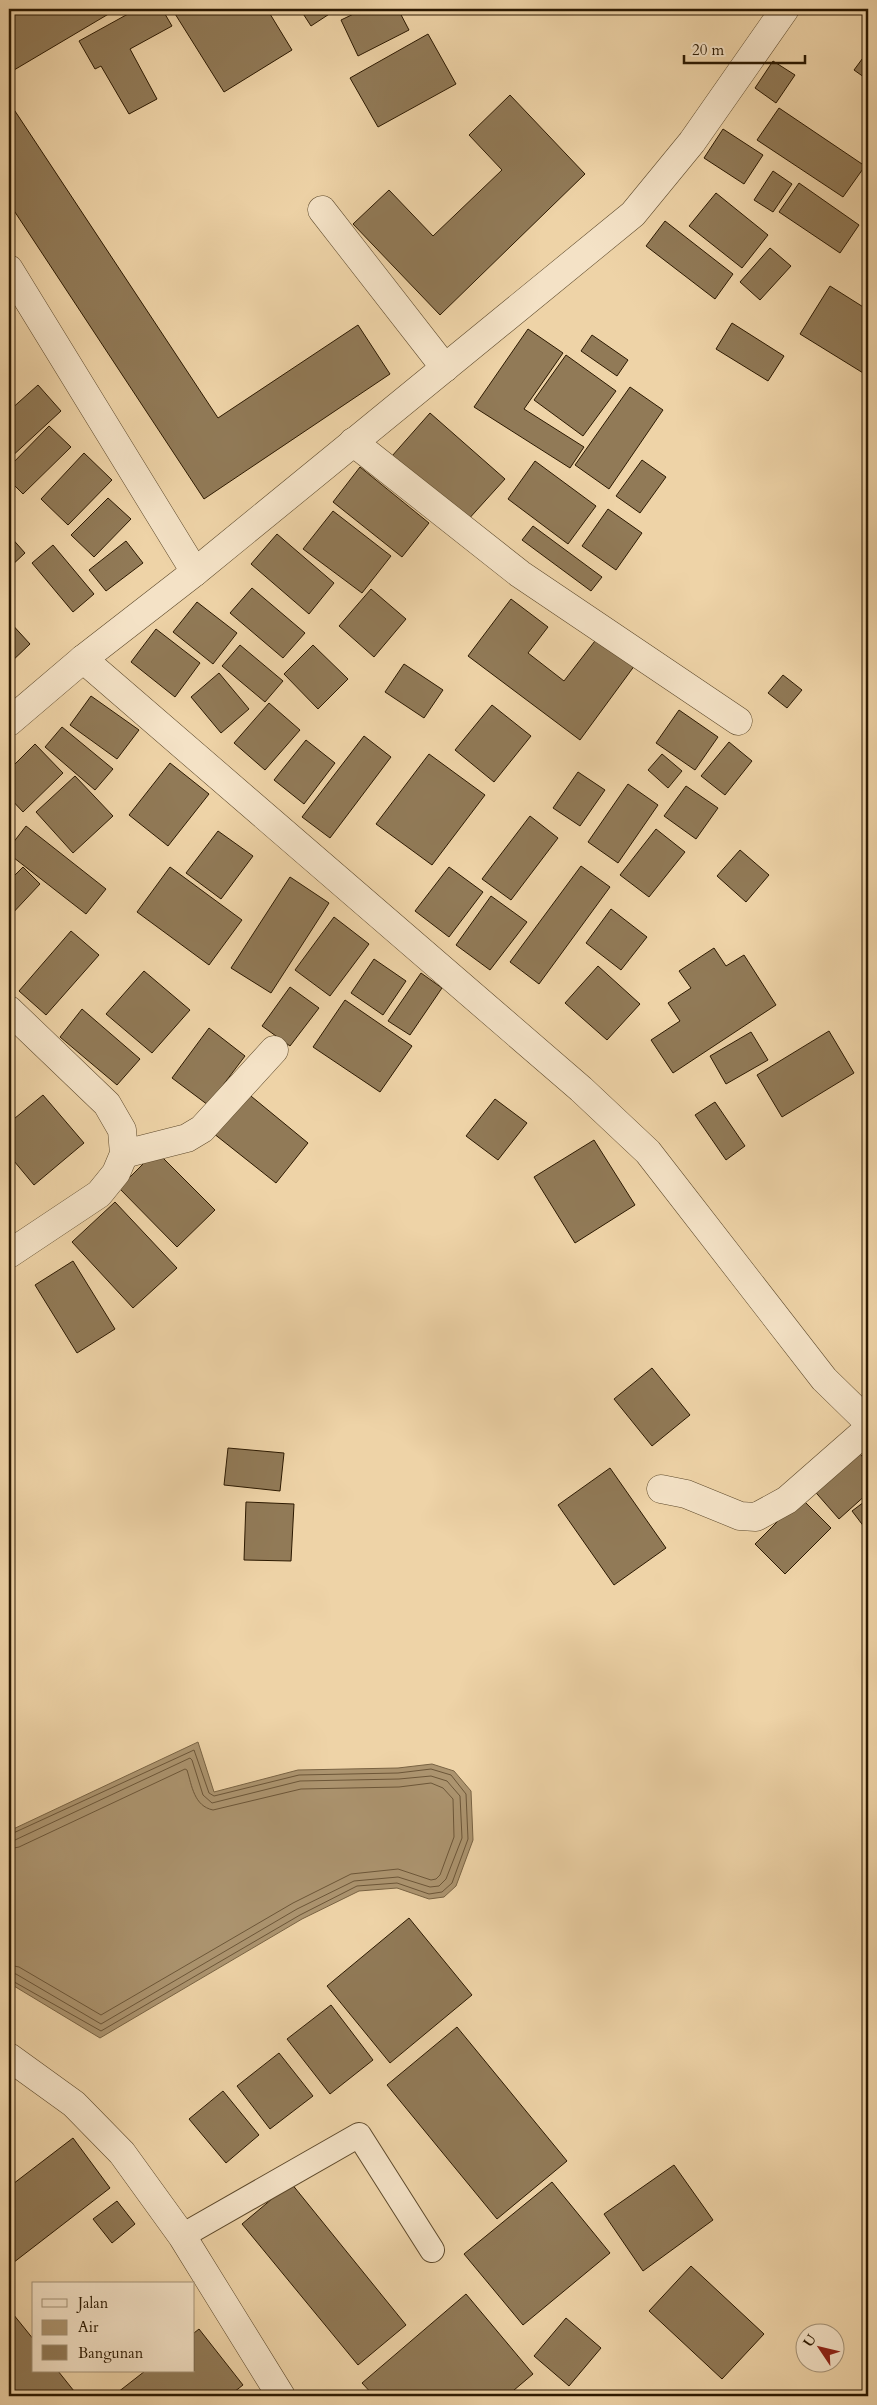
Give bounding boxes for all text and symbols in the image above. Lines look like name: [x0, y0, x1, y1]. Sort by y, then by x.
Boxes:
scale bar: [684, 32, 806, 64]
text: 20 m: [692, 40, 724, 60]
legend: [32, 2282, 195, 2372]
text: Jalan: [76, 2293, 109, 2313]
text: Air: [78, 2317, 99, 2337]
north arrow: [794, 2322, 844, 2372]
text: U: [799, 2330, 821, 2351]
text: Bangunan: [78, 2343, 144, 2363]

